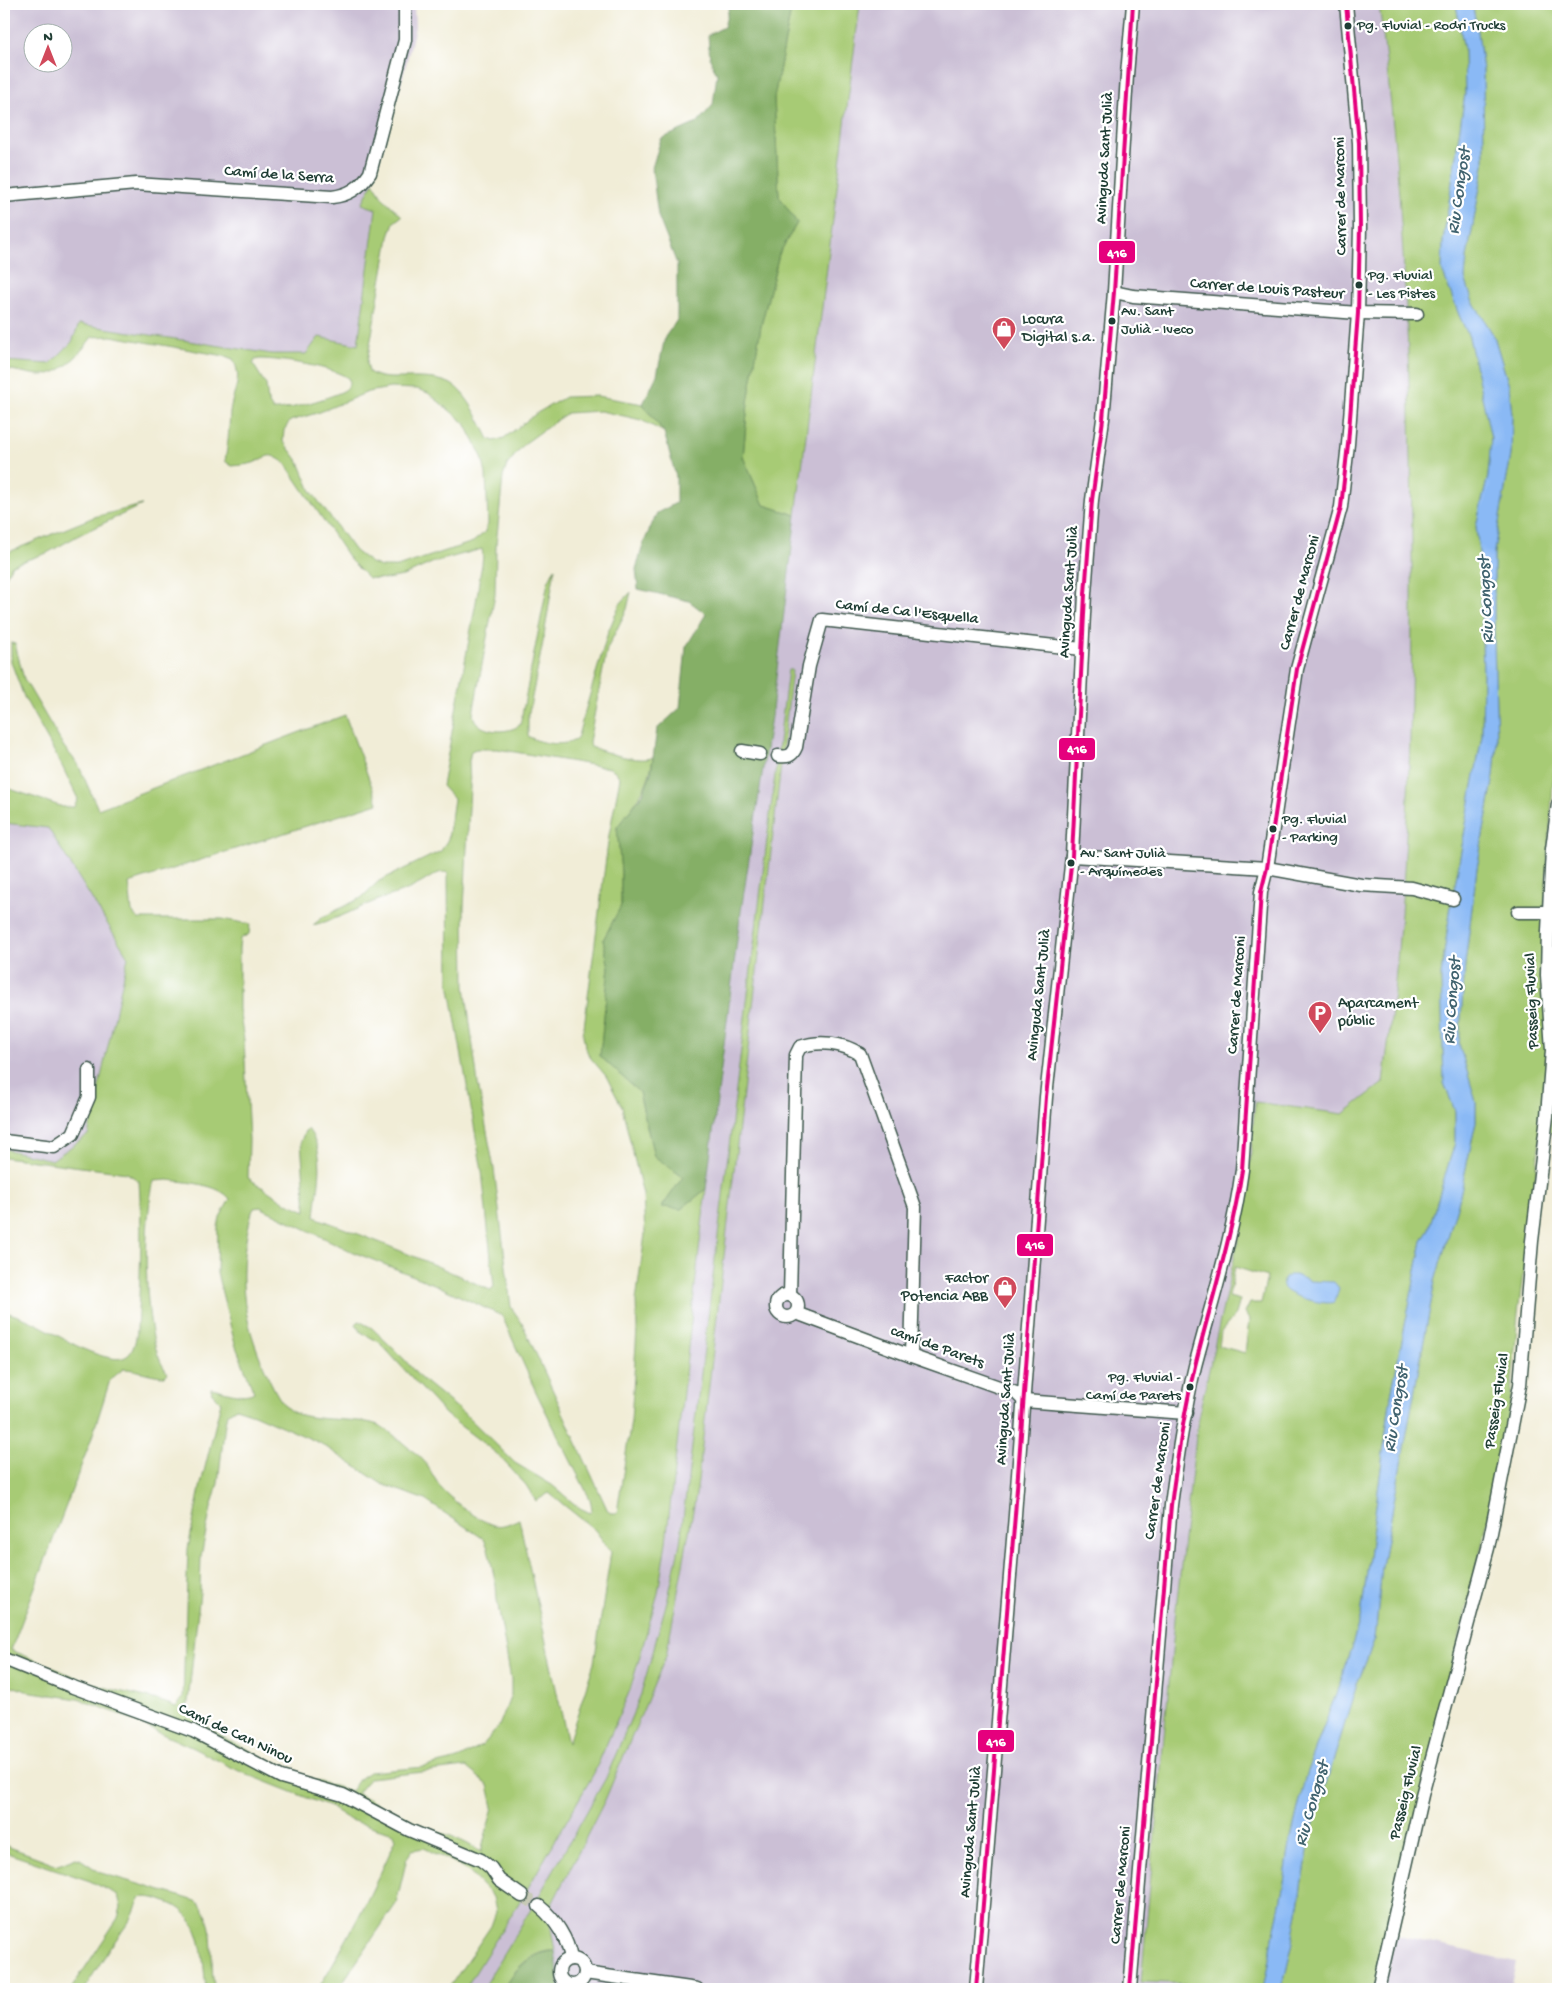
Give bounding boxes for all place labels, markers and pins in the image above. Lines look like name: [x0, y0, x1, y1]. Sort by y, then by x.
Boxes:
place label: Pg. Fluvial - Rodri Trucks: [1356, 17, 1506, 35]
marker: Pg. Fluvial - Rodri Trucks: [1343, 21, 1353, 31]
place label: Pg. Fluvial - Les Pistes: [1367, 267, 1435, 303]
marker: Pg. Fluvial - Les Pistes: [1354, 280, 1364, 290]
place label: Av. Sant Julià - Iveco: [1121, 303, 1194, 339]
place label: Locura Digital s.a.: [1021, 311, 1096, 348]
shop icon: Locura Digital s.a.: [991, 316, 1017, 350]
marker: Av. Sant Julià - Iveco: [1107, 316, 1117, 326]
place label: Pg. Fluvial - Parking: [1281, 811, 1347, 847]
marker: Pg. Fluvial - Parking: [1268, 824, 1278, 834]
place label: Av. Sant Julià - Arquímedes: [1080, 845, 1166, 881]
marker: Av. Sant Julià - Arquímedes: [1066, 858, 1076, 868]
place label: Aparcament públic: [1337, 995, 1419, 1032]
parking icon: Aparcament públic: [1307, 1000, 1333, 1034]
place label: Factor Potencia ABB: [900, 1270, 989, 1307]
shop icon: Factor Potencia ABB: [992, 1275, 1018, 1309]
place label: Pg. Fluvial - Camí de Parets: [1086, 1369, 1181, 1405]
marker: Pg. Fluvial - Camí de Parets: [1185, 1382, 1195, 1392]

